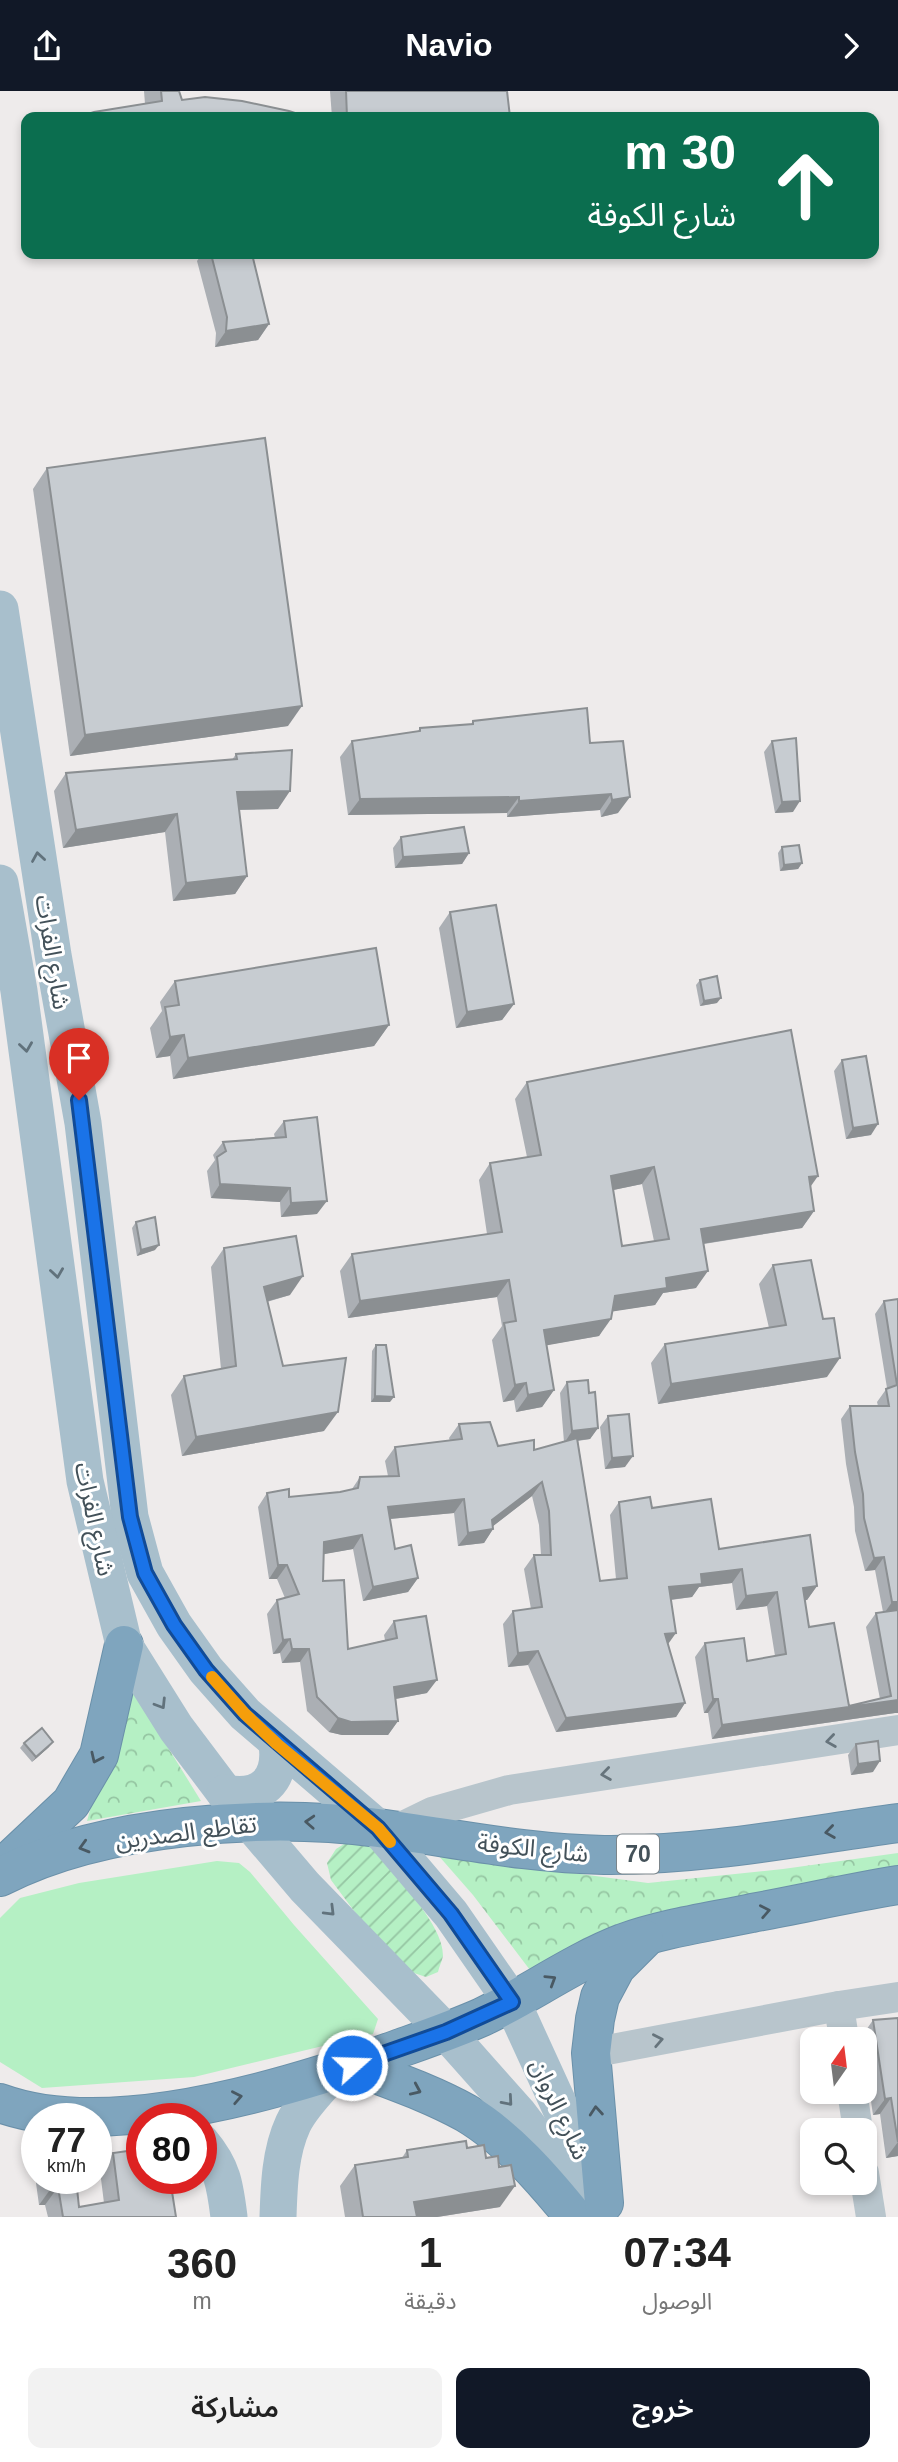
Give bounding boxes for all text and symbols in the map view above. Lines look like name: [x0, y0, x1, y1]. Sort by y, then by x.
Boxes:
icon: share: [28, 27, 66, 65]
text: Navio: [405, 27, 493, 63]
icon: forward: [832, 27, 870, 65]
text: 30 m: [624, 125, 736, 179]
icon: ahead: [760, 140, 851, 231]
text: شارع الكوفة: [588, 197, 736, 233]
one-way arrow: [31, 852, 46, 863]
street label: شارع الفرات: [27, 893, 75, 1012]
pin: [49, 1028, 109, 1100]
icon: arrive: [60, 1039, 98, 1077]
one-way arrow: [19, 1041, 34, 1053]
one-way arrow: [49, 1267, 64, 1278]
street label: شارع الفرات: [66, 1460, 120, 1579]
one-way arrow: [152, 1696, 165, 1709]
one-way arrow: [825, 1733, 836, 1748]
one-way arrow: [90, 1751, 104, 1763]
one-way arrow: [600, 1767, 611, 1782]
street label: تقاطع الصدرين: [114, 1810, 259, 1858]
one-way arrow: [304, 1815, 315, 1830]
one-way arrow: [825, 1824, 836, 1839]
street label: شارع الكوفة: [476, 1829, 590, 1871]
road number: 70: [617, 1835, 659, 1873]
one-way arrow: [79, 1838, 91, 1853]
one-way arrow: [322, 1903, 334, 1915]
one-way arrow: [759, 1904, 771, 1919]
one-way arrow: [543, 1976, 556, 1989]
north arrow: [800, 2027, 877, 2103]
map controls: [800, 2027, 877, 2195]
position arrow: [315, 2028, 389, 2102]
one-way arrow: [652, 2034, 664, 2049]
street label: شارع الروان: [521, 2054, 595, 2165]
one-way arrow: [409, 2082, 421, 2096]
one-way arrow: [231, 2091, 243, 2106]
one-way arrow: [500, 2092, 512, 2105]
speed limit sign: 80: [126, 2103, 217, 2194]
one-way arrow: [589, 2105, 604, 2116]
button: search: [800, 2118, 877, 2195]
text: 77: [47, 2120, 86, 2159]
text: km/h: [47, 2156, 86, 2176]
text: 1: [419, 2229, 442, 2276]
text: 07:34: [624, 2229, 731, 2276]
text: 360: [167, 2240, 237, 2287]
text: m: [193, 2288, 212, 2314]
text: دقيقة: [404, 2288, 457, 2314]
text: الوصول: [642, 2288, 712, 2314]
button: مشاركة: [28, 2368, 442, 2448]
button: خروج: [456, 2368, 870, 2448]

